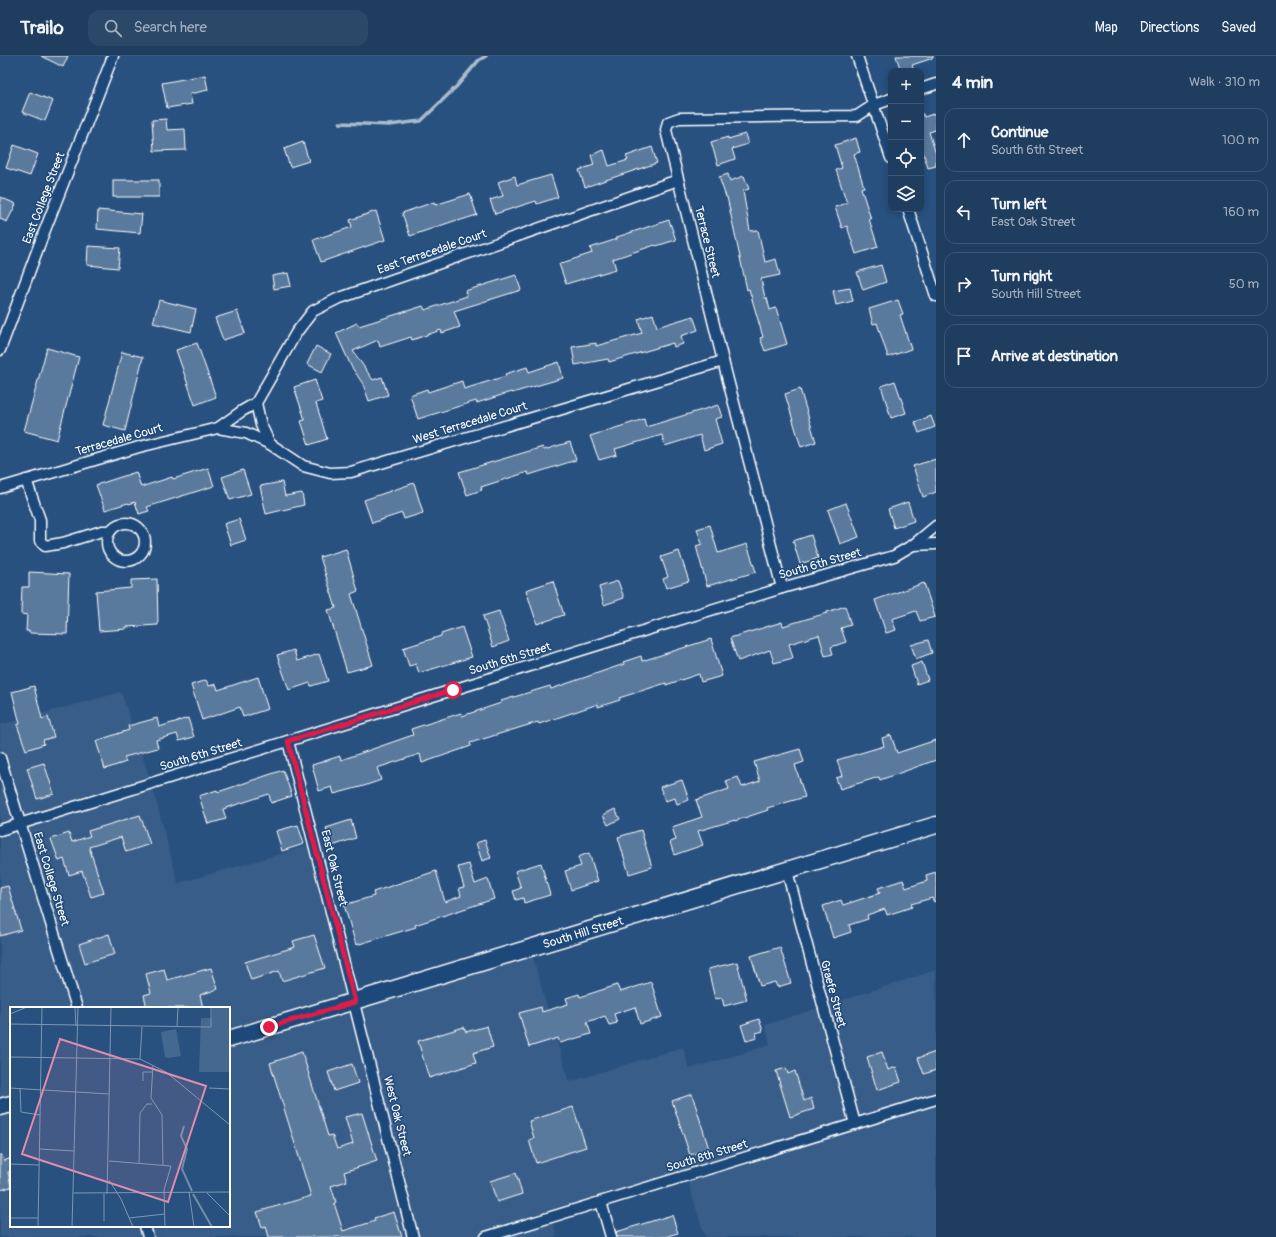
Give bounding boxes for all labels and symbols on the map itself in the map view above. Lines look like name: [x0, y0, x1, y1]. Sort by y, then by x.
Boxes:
street label: East College Street: [20, 150, 68, 246]
street label: Terrace Street: [691, 205, 723, 279]
street label: East Terracedale Court: [375, 226, 489, 278]
street label: West Terracedale Court: [411, 398, 529, 448]
street label: Terracedale Court: [74, 420, 164, 460]
street label: South 6th Street: [777, 545, 863, 583]
street label: South 6th Street: [467, 639, 553, 679]
route start: [444, 681, 462, 699]
street label: South 6th Street: [158, 735, 244, 775]
street label: East Oak Street: [317, 828, 351, 908]
street label: East College Street: [30, 830, 72, 928]
street label: South Hill Street: [541, 914, 625, 952]
street label: Graefe Street: [817, 959, 849, 1029]
inset map: [10, 1007, 230, 1227]
route end: [260, 1018, 278, 1036]
street label: West Oak Street: [380, 1074, 414, 1158]
street label: South 8th Street: [665, 1136, 750, 1175]

